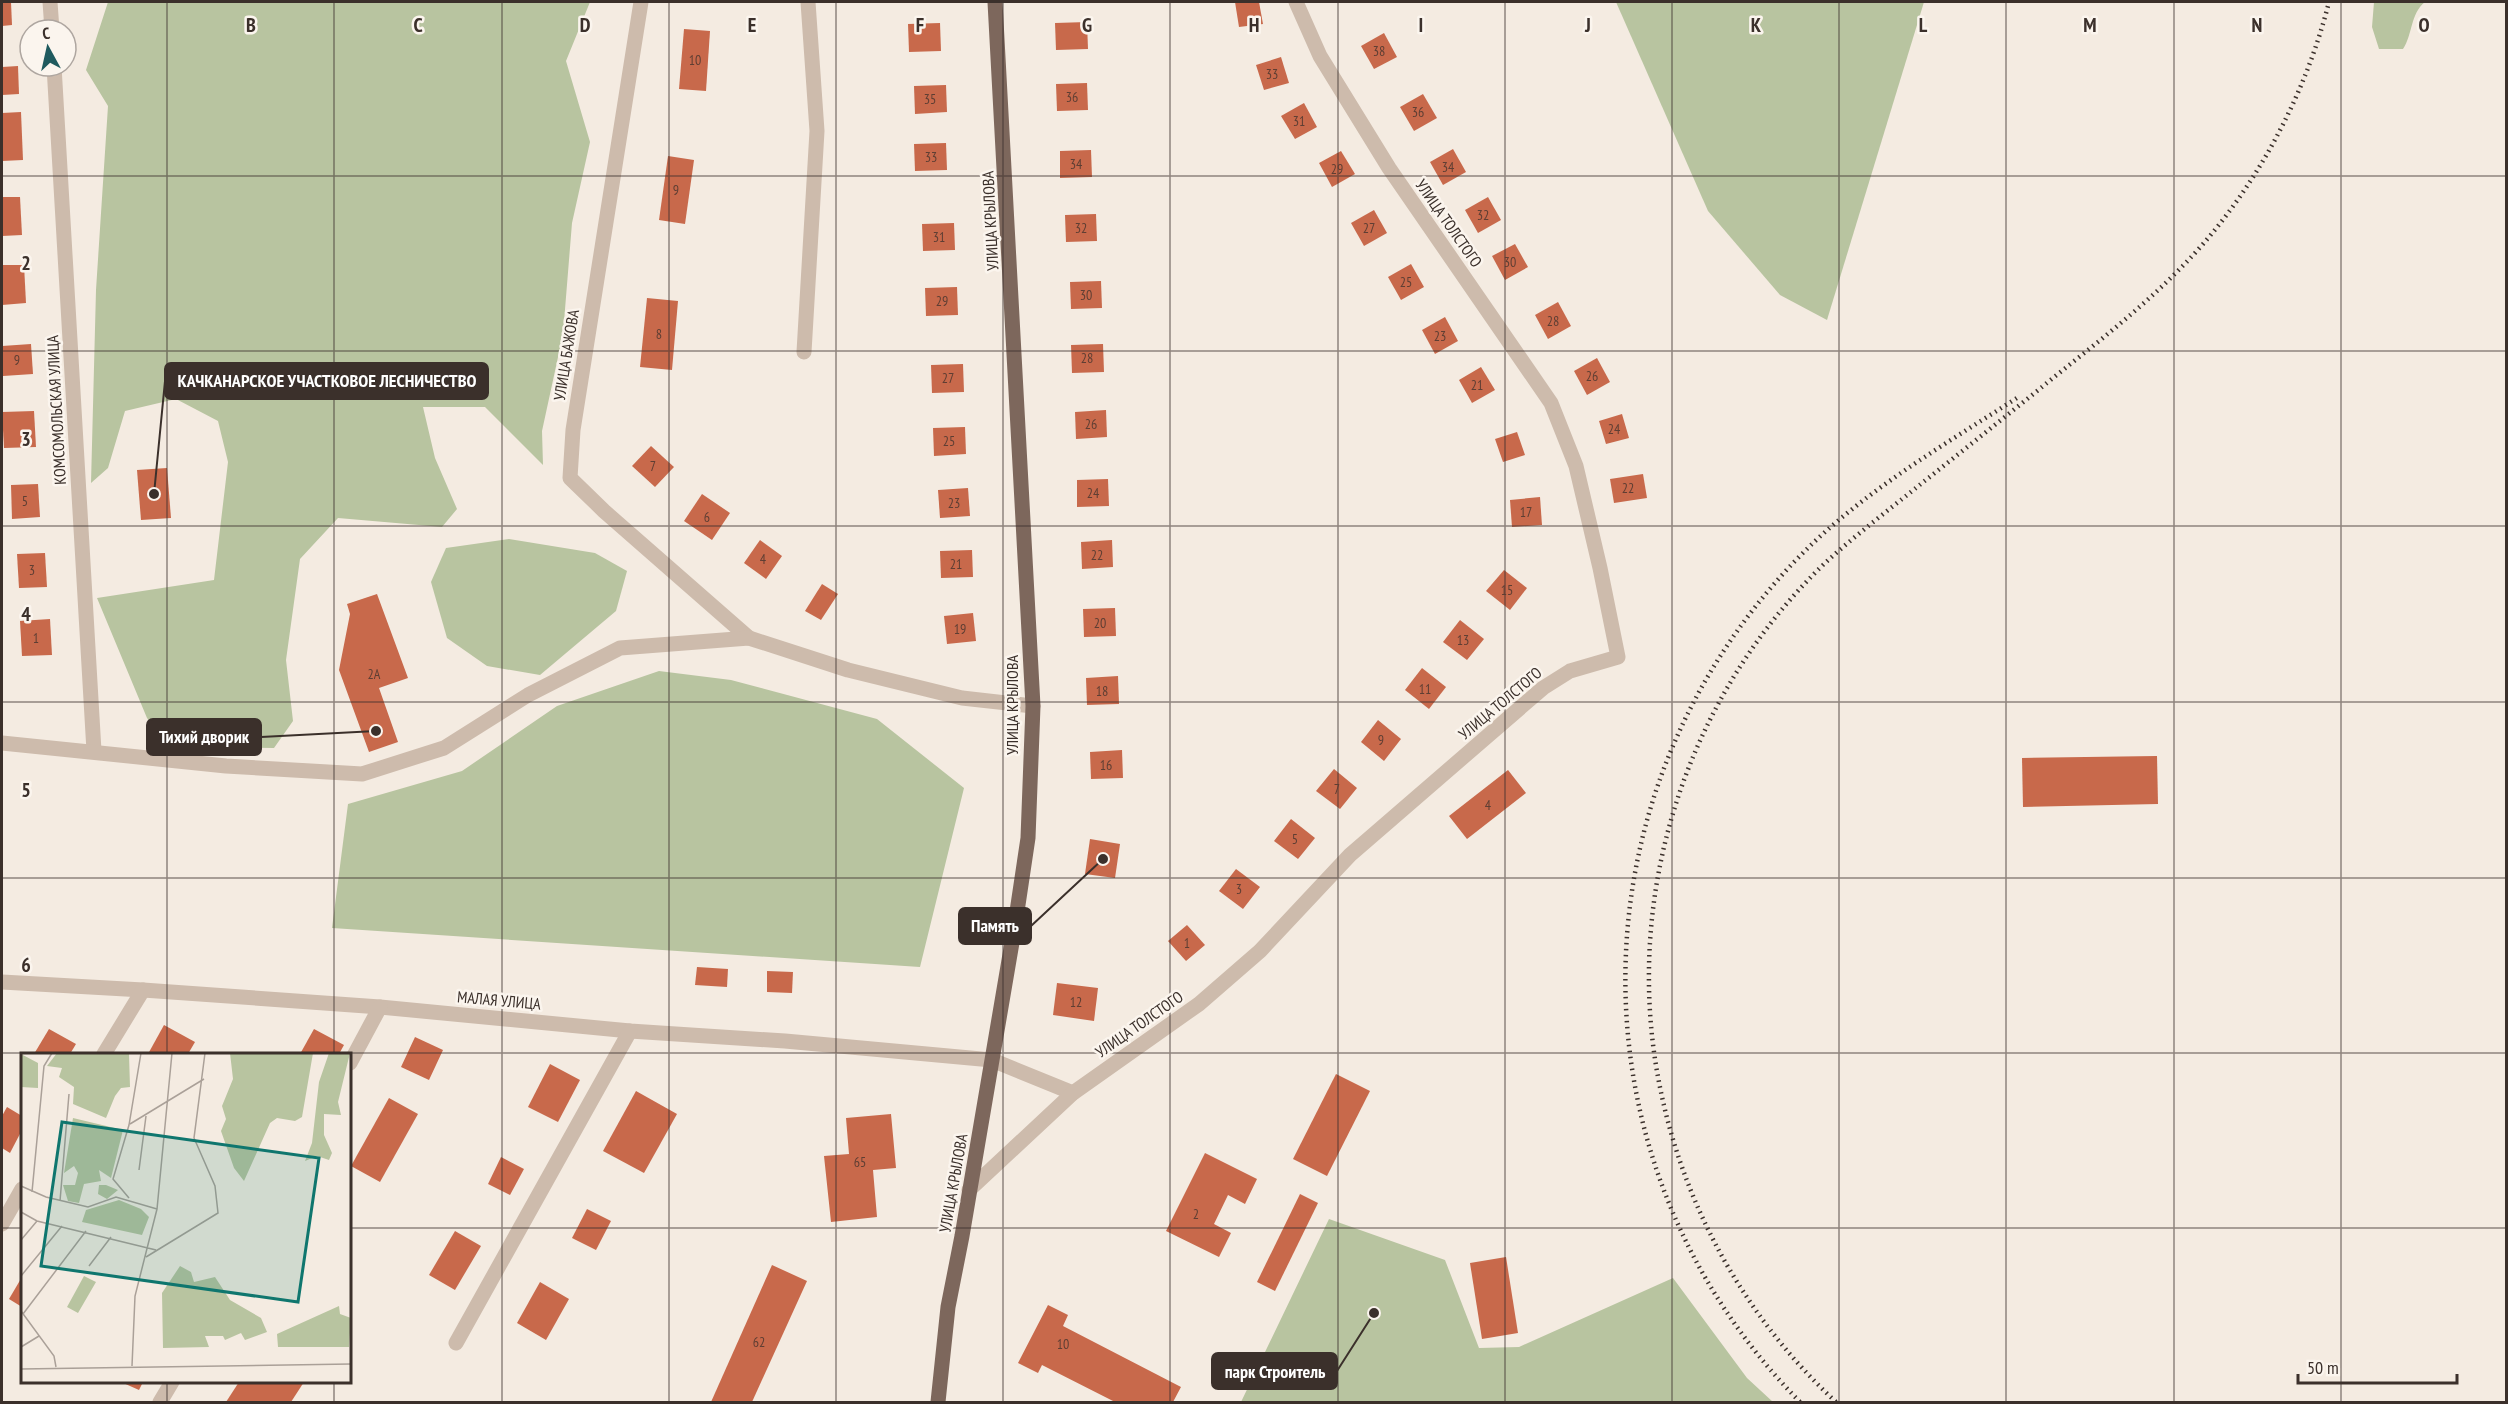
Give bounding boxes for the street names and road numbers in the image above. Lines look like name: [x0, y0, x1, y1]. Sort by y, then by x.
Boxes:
street label: УЛИЦА КРЫЛОВА: [977, 170, 1003, 271]
street label: УЛИЦА ТОЛСТОГО: [1411, 175, 1487, 271]
street label: УЛИЦА БАЖОВА: [549, 308, 583, 402]
street label: КОМСОМОЛЬСКАЯ УЛИЦА: [42, 334, 70, 485]
street label: УЛИЦА КРЫЛОВА: [1002, 655, 1022, 755]
street label: УЛИЦА ТОЛСТОГО: [1454, 662, 1546, 744]
street label: МАЛАЯ УЛИЦА: [456, 986, 542, 1014]
street label: УЛИЦА ТОЛСТОГО: [1091, 986, 1187, 1062]
street label: УЛИЦА КРЫЛОВА: [934, 1132, 972, 1234]

